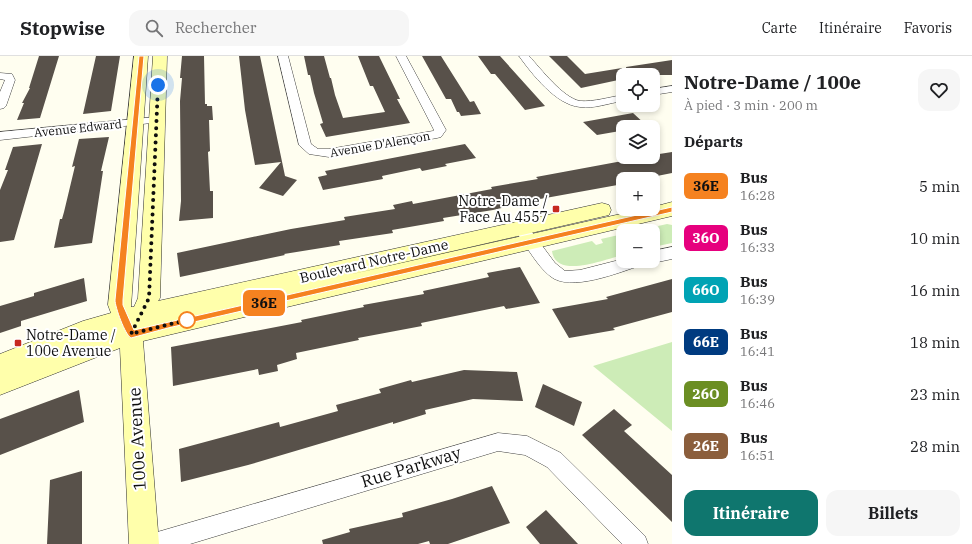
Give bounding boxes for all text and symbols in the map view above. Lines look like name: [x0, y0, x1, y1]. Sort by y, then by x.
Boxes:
search box: [129, 10, 409, 46]
text: Stopwise: [20, 16, 105, 40]
icon: search: [143, 17, 165, 39]
text: Rechercher: [175, 18, 256, 37]
text: Carte: [762, 19, 797, 37]
text: Itinéraire: [819, 19, 882, 37]
text: Favoris: [904, 19, 952, 37]
map controls: [616, 68, 660, 268]
button: locate: [616, 68, 660, 112]
button: heart: [918, 69, 960, 111]
text: Notre-Dame / 100e: [684, 70, 861, 94]
your location: [148, 75, 168, 95]
text: À pied · 3 min · 200 m: [684, 97, 818, 114]
street label: Avenue Edward: [33, 116, 123, 140]
button: layers: [616, 120, 660, 164]
street label: Avenue D'Alençon: [329, 128, 432, 160]
text: Départs: [684, 132, 743, 151]
text: Bus: [740, 168, 768, 187]
button: +: [616, 172, 660, 216]
text: 36E: [693, 177, 719, 195]
text: 5 min: [919, 177, 960, 196]
text: 16:28: [740, 187, 775, 204]
place label: Notre-Dame / Face Au 4557: [458, 192, 548, 226]
marker: Notre-Dame / Face Au 4557: [551, 204, 561, 214]
text: Bus: [740, 220, 768, 239]
button: −: [616, 224, 660, 268]
text: 36O: [692, 229, 720, 247]
text: 10 min: [910, 229, 960, 248]
street label: Boulevard Notre-Dame: [298, 235, 450, 287]
text: 16:33: [740, 239, 775, 256]
text: Bus: [740, 272, 768, 291]
text: 66O: [692, 281, 720, 299]
text: 16 min: [910, 281, 960, 300]
line badge: 36E: [241, 290, 287, 316]
text: 16:39: [740, 291, 775, 308]
text: 36E: [251, 294, 277, 312]
unlabelled marker: [178, 311, 196, 329]
text: Bus: [740, 324, 768, 343]
place label: Notre-Dame / 100e Avenue: [26, 326, 116, 360]
text: 66E: [693, 333, 719, 351]
text: 18 min: [910, 333, 960, 352]
marker: Notre-Dame / 100e Avenue: [13, 338, 23, 348]
text: 16:41: [740, 343, 775, 360]
text: Bus: [740, 376, 768, 395]
text: 26O: [692, 385, 720, 403]
text: 23 min: [910, 385, 960, 404]
street label: 100e Avenue: [123, 387, 151, 491]
text: 16:46: [740, 395, 775, 412]
text: Bus: [740, 428, 768, 447]
text: 26E: [693, 437, 719, 455]
text: 28 min: [910, 437, 960, 456]
street label: Rue Parkway: [358, 441, 464, 493]
text: 16:51: [740, 447, 775, 464]
button: Itinéraire: [684, 490, 818, 536]
button: Billets: [826, 490, 960, 536]

